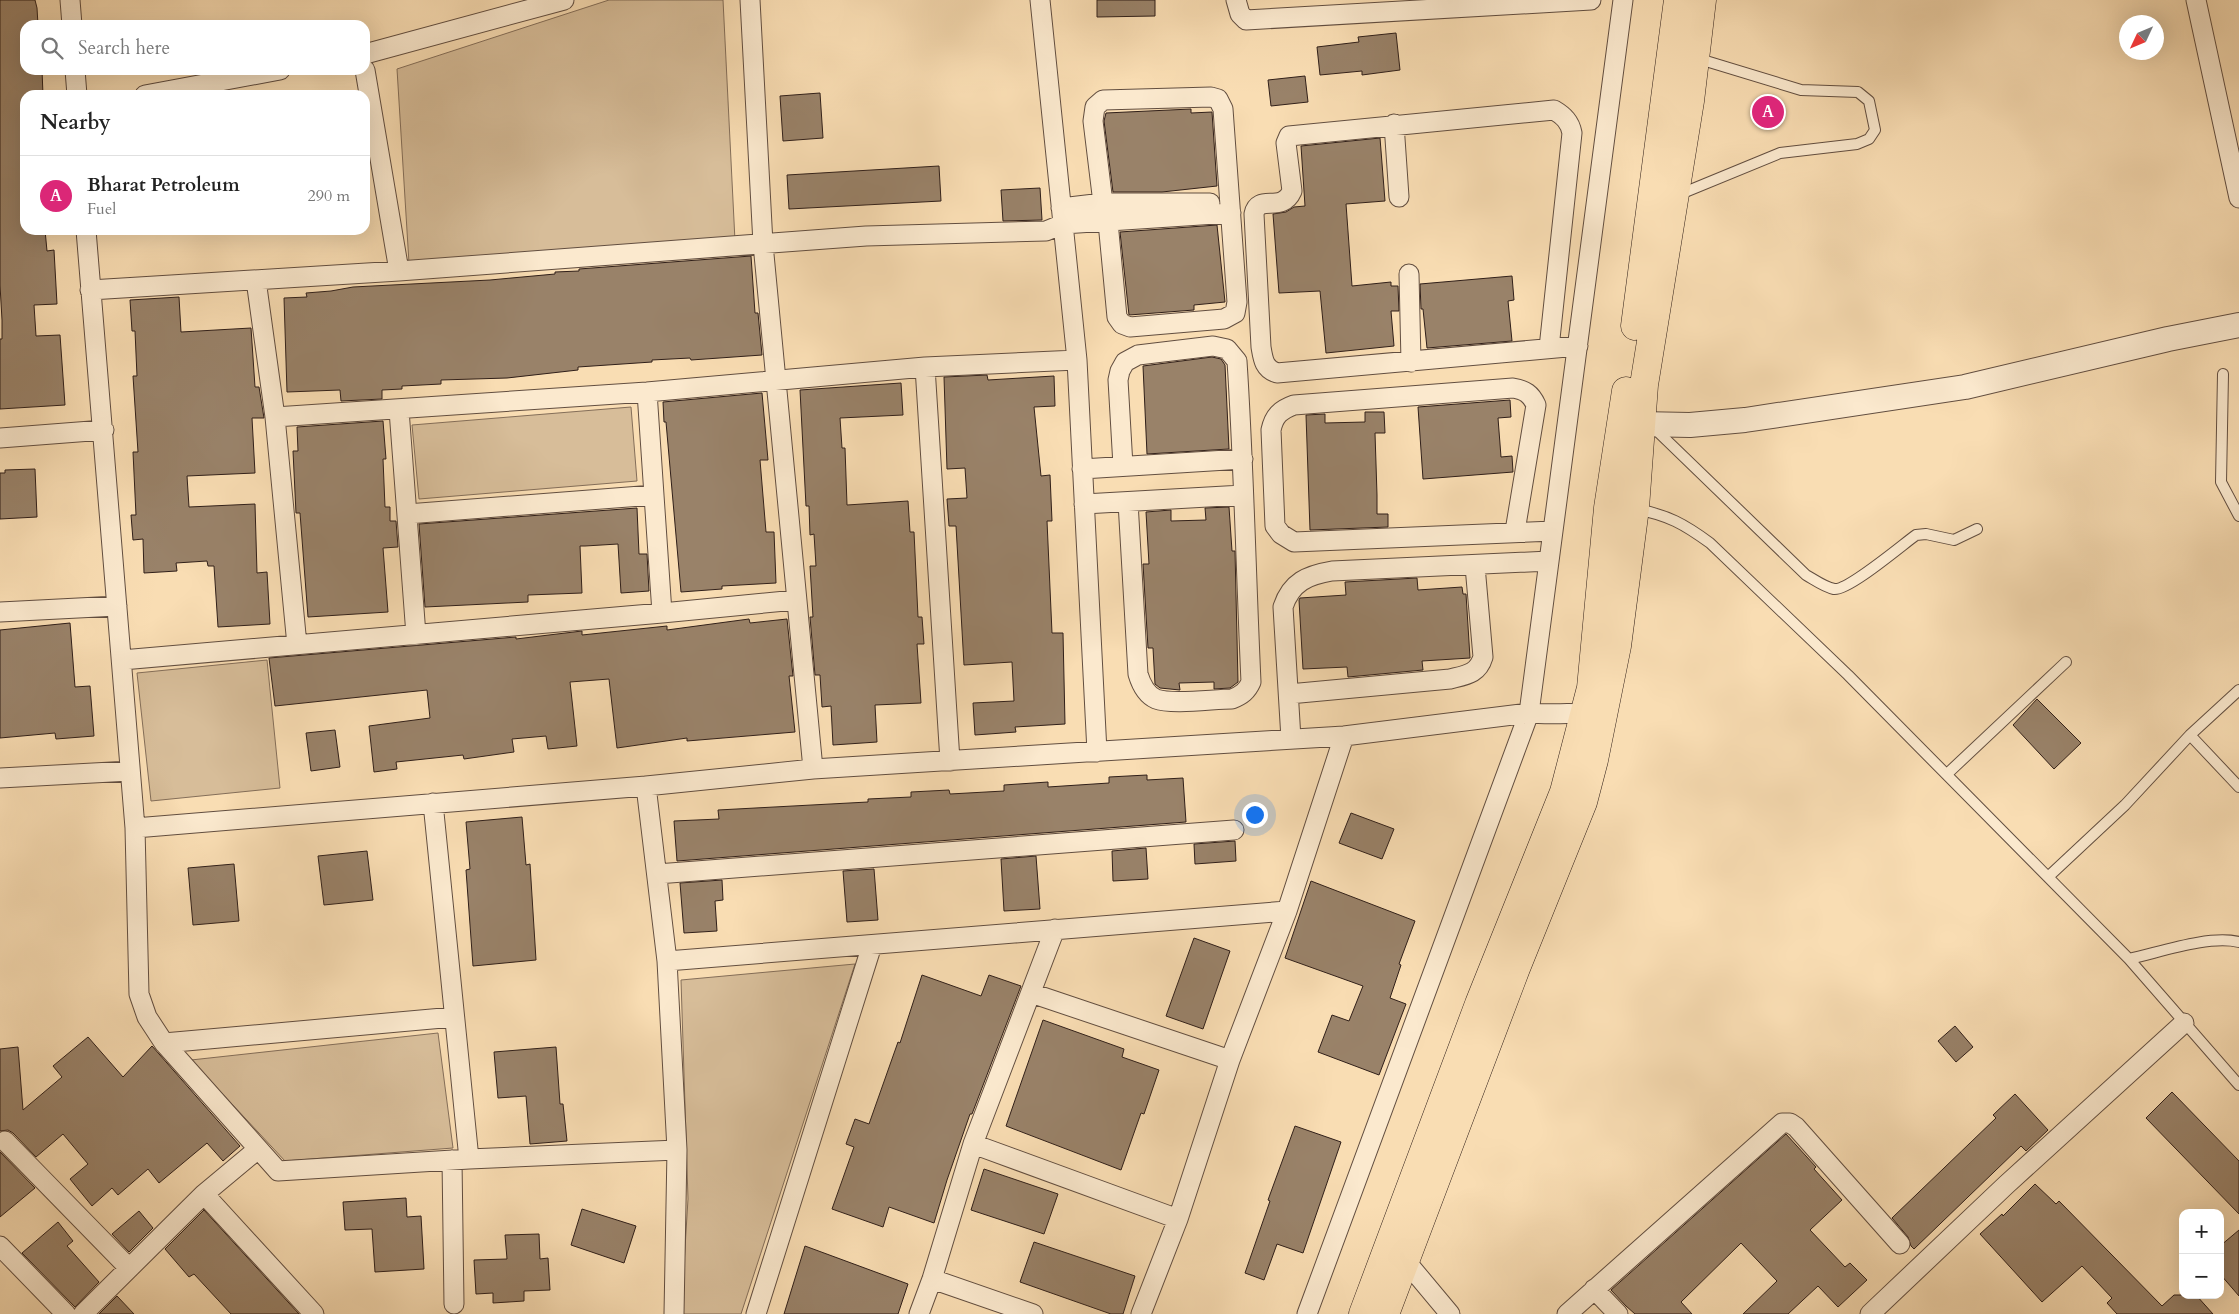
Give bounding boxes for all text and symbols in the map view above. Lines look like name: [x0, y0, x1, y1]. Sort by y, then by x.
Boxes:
north arrow: [2119, 15, 2164, 60]
search box: [20, 20, 370, 75]
icon: search: [38, 34, 66, 62]
text: Search here: [78, 35, 170, 61]
pin: A: [1752, 93, 1784, 131]
text: Nearby: [40, 108, 111, 137]
text: Bharat Petroleum: [87, 172, 240, 198]
text: A: [50, 185, 62, 207]
text: 290 m: [308, 185, 350, 207]
text: Fuel: [87, 198, 116, 220]
your location: [1242, 802, 1268, 828]
map controls: [2179, 1209, 2224, 1299]
button: +: [2179, 1209, 2224, 1254]
button: −: [2179, 1254, 2224, 1299]

